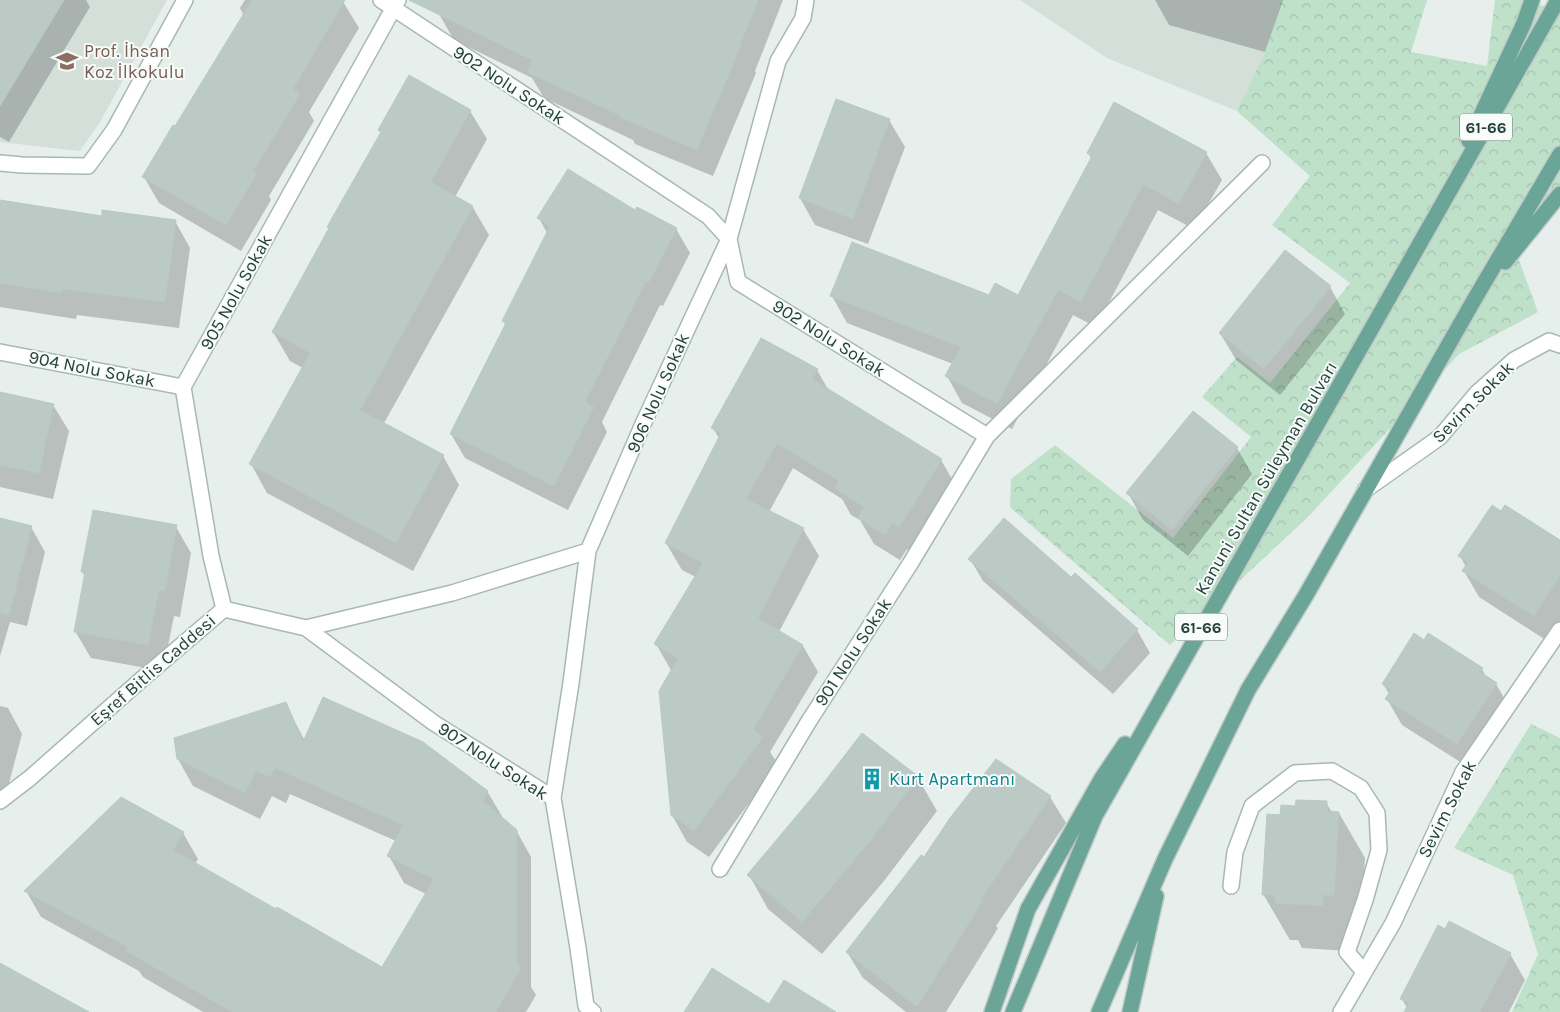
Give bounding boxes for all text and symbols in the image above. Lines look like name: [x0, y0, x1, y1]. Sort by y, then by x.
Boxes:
place label: Prof. İhsan Koz İlkokulu: [84, 40, 185, 83]
street label: 902 Nolu Sokak: [449, 41, 569, 129]
school or university icon: Prof. İhsan Koz İlkokulu: [54, 48, 80, 74]
road number: 61-66: [1460, 114, 1512, 140]
street label: 905 Nolu Sokak: [195, 230, 277, 354]
street label: 902 Nolu Sokak: [768, 294, 890, 382]
street label: 906 Nolu Sokak: [622, 330, 694, 456]
street label: 904 Nolu Sokak: [27, 346, 157, 392]
street label: Kanuni Sultan Süleyman Bulvarı: [1190, 357, 1342, 599]
street label: Sevim Sokak: [1428, 357, 1518, 447]
street label: 901 Nolu Sokak: [810, 594, 896, 710]
street label: Eşref Bitlis Caddesi: [86, 609, 220, 731]
road number: 61-66: [1175, 614, 1227, 640]
street label: 907 Nolu Sokak: [434, 717, 552, 805]
street label: Sevim Sokak: [1413, 757, 1481, 861]
building icon: Kurt Apartmanı: [859, 766, 885, 792]
place label: Kurt Apartmanı: [889, 768, 1015, 790]

